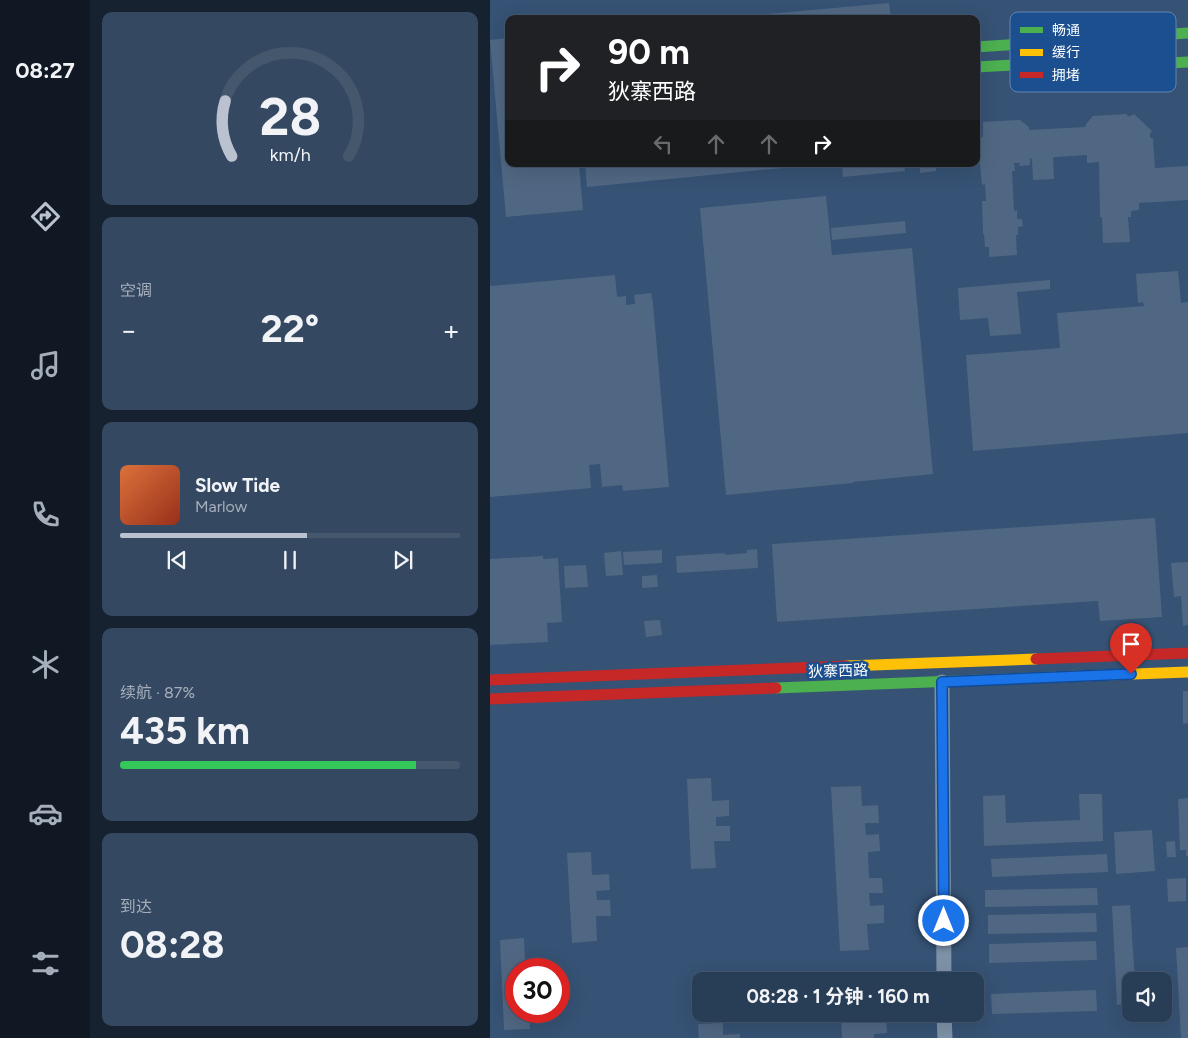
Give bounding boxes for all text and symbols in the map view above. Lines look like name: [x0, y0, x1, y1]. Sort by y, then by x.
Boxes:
legend: [1010, 12, 1176, 92]
text: 畅通: [1052, 22, 1080, 39]
text: 90 m: [608, 31, 690, 73]
icon: right: [525, 35, 590, 100]
text: 缓行: [1052, 44, 1080, 61]
text: 08:27: [15, 57, 75, 84]
text: 拥堵: [1052, 67, 1080, 84]
text: 狄寨西路: [608, 78, 696, 105]
text: 28: [259, 86, 321, 148]
icon: left: [649, 130, 677, 158]
icon: ahead: [702, 130, 730, 158]
icon: ahead: [755, 130, 783, 158]
icon: right: [808, 130, 836, 158]
text: km/h: [270, 144, 310, 165]
icon: directions: [28, 199, 63, 234]
text: 空调: [120, 281, 152, 300]
text: 22°: [261, 306, 319, 352]
text: −: [120, 313, 137, 347]
text: +: [443, 313, 460, 347]
icon: music: [28, 348, 63, 383]
text: Slow Tide: [195, 474, 280, 497]
icon: phone: [28, 497, 63, 532]
text: Marlow: [195, 497, 247, 516]
icon: previous: [163, 546, 191, 574]
icon: pause: [276, 546, 304, 574]
icon: next: [389, 546, 417, 574]
pin: [1110, 623, 1152, 674]
icon: arrive: [1117, 630, 1145, 658]
icon: climate: [28, 647, 63, 682]
street label: 狄寨西路: [808, 661, 868, 681]
text: 续航 · 87%: [120, 683, 195, 702]
text: 435 km: [120, 708, 250, 754]
icon: car: [28, 796, 63, 831]
position arrow: [917, 894, 969, 946]
text: 到达: [120, 897, 152, 916]
text: 08:28: [120, 922, 225, 968]
icon: filters: [28, 946, 63, 981]
speed limit sign: 30: [505, 958, 570, 1023]
map controls: [1122, 972, 1172, 1022]
button: sound: [1122, 972, 1172, 1022]
text: 08:28 · 1 分钟 · 160 m: [746, 985, 930, 1008]

